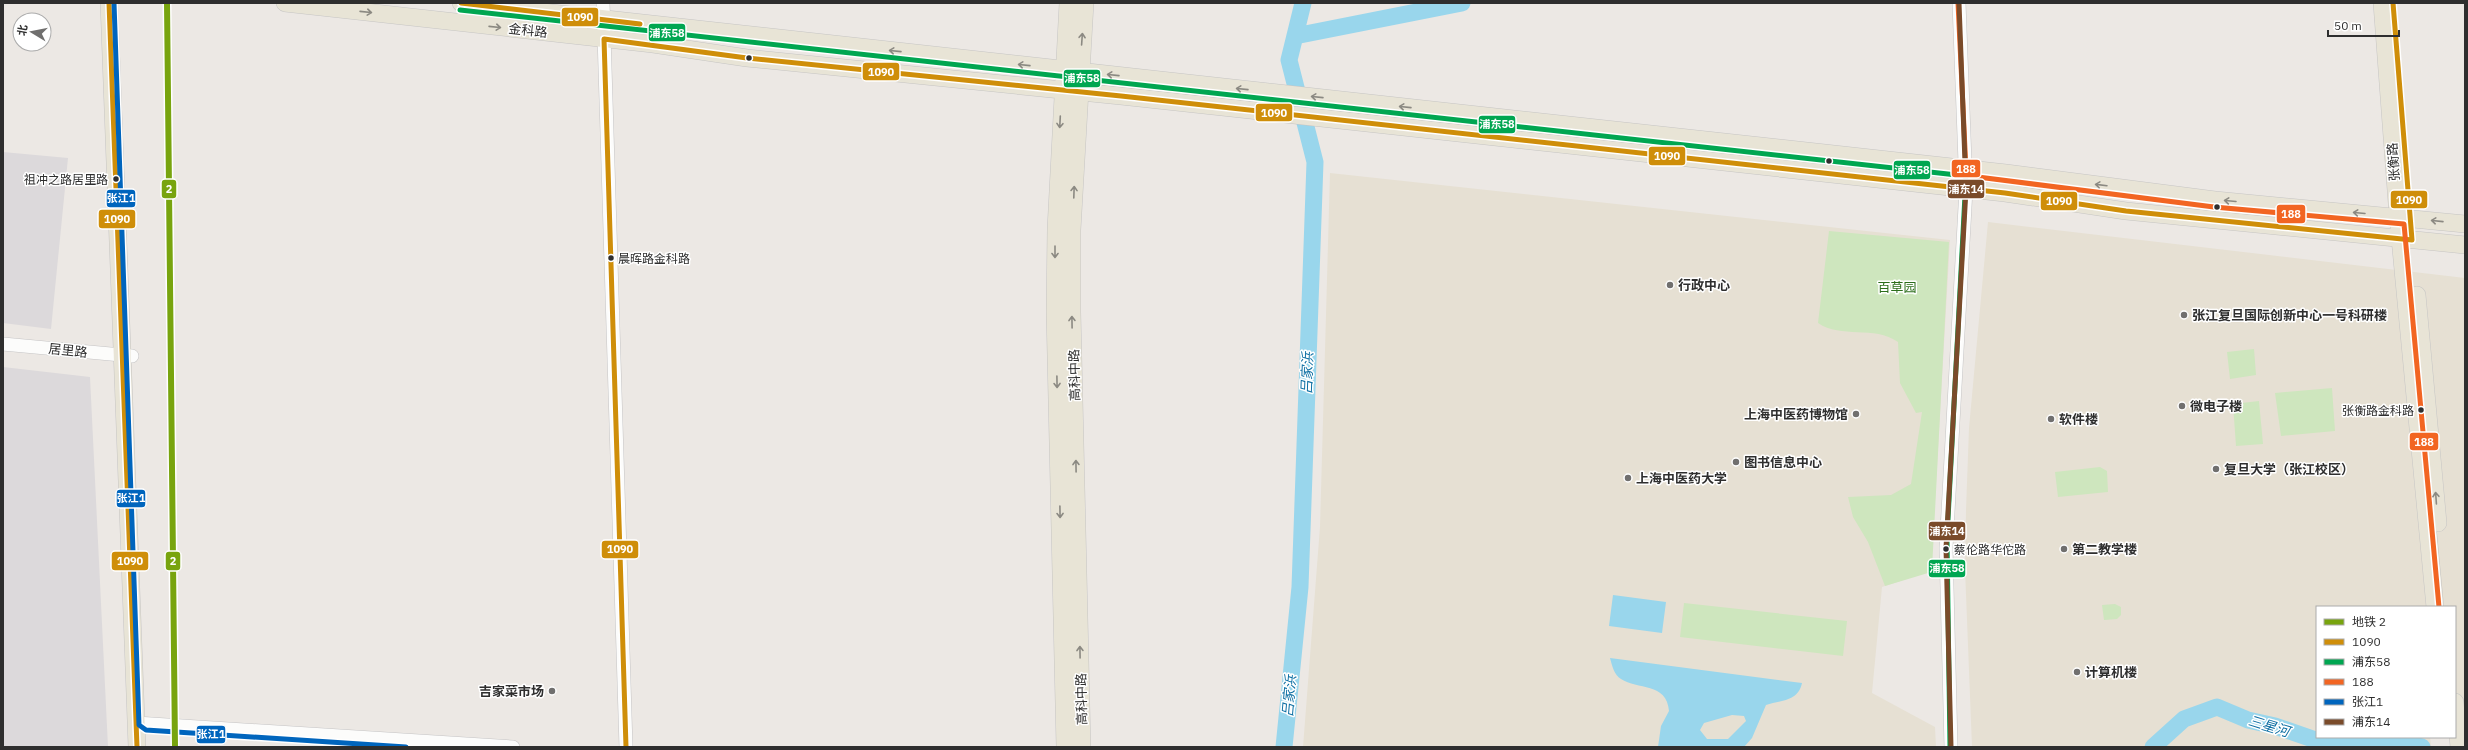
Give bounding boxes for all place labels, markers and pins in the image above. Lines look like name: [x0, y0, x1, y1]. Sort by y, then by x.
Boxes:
unlabelled marker: [744, 53, 754, 63]
unlabelled marker: [1824, 156, 1834, 166]
place label: 祖冲之路居里路: [24, 172, 108, 187]
marker: 祖冲之路居里路: [111, 174, 121, 184]
unlabelled marker: [2212, 202, 2222, 212]
place label: 晨晖路金科路: [618, 251, 690, 266]
marker: 晨晖路金科路: [606, 253, 616, 263]
place label: 行政中心: [1678, 277, 1730, 294]
marker: 行政中心: [1665, 280, 1675, 290]
place label: 张江复旦国际创新中心一号科研楼: [2192, 307, 2387, 324]
marker: 张江复旦国际创新中心一号科研楼: [2179, 310, 2189, 320]
place label: 微电子楼: [2190, 398, 2242, 415]
marker: 微电子楼: [2177, 401, 2187, 411]
place label: 张衡路金科路: [2342, 403, 2414, 418]
marker: 张衡路金科路: [2416, 405, 2426, 415]
place label: 上海中医药博物馆: [1744, 406, 1848, 423]
marker: 上海中医药博物馆: [1851, 409, 1861, 419]
place label: 软件楼: [2059, 411, 2098, 428]
marker: 软件楼: [2046, 414, 2056, 424]
place label: 图书信息中心: [1744, 454, 1822, 471]
marker: 图书信息中心: [1731, 457, 1741, 467]
place label: 复旦大学（张江校区）: [2224, 461, 2354, 478]
marker: 复旦大学（张江校区）: [2211, 464, 2221, 474]
place label: 上海中医药大学: [1636, 470, 1727, 487]
marker: 上海中医药大学: [1623, 473, 1633, 483]
place label: 第二教学楼: [2072, 541, 2137, 558]
place label: 蔡伦路华佗路: [1954, 542, 2026, 557]
marker: 蔡伦路华佗路: [1941, 544, 1951, 554]
marker: 第二教学楼: [2059, 544, 2069, 554]
place label: 计算机楼: [2085, 664, 2137, 681]
marker: 计算机楼: [2072, 667, 2082, 677]
place label: 吉家菜市场: [479, 683, 544, 700]
marker: 吉家菜市场: [547, 686, 557, 696]

